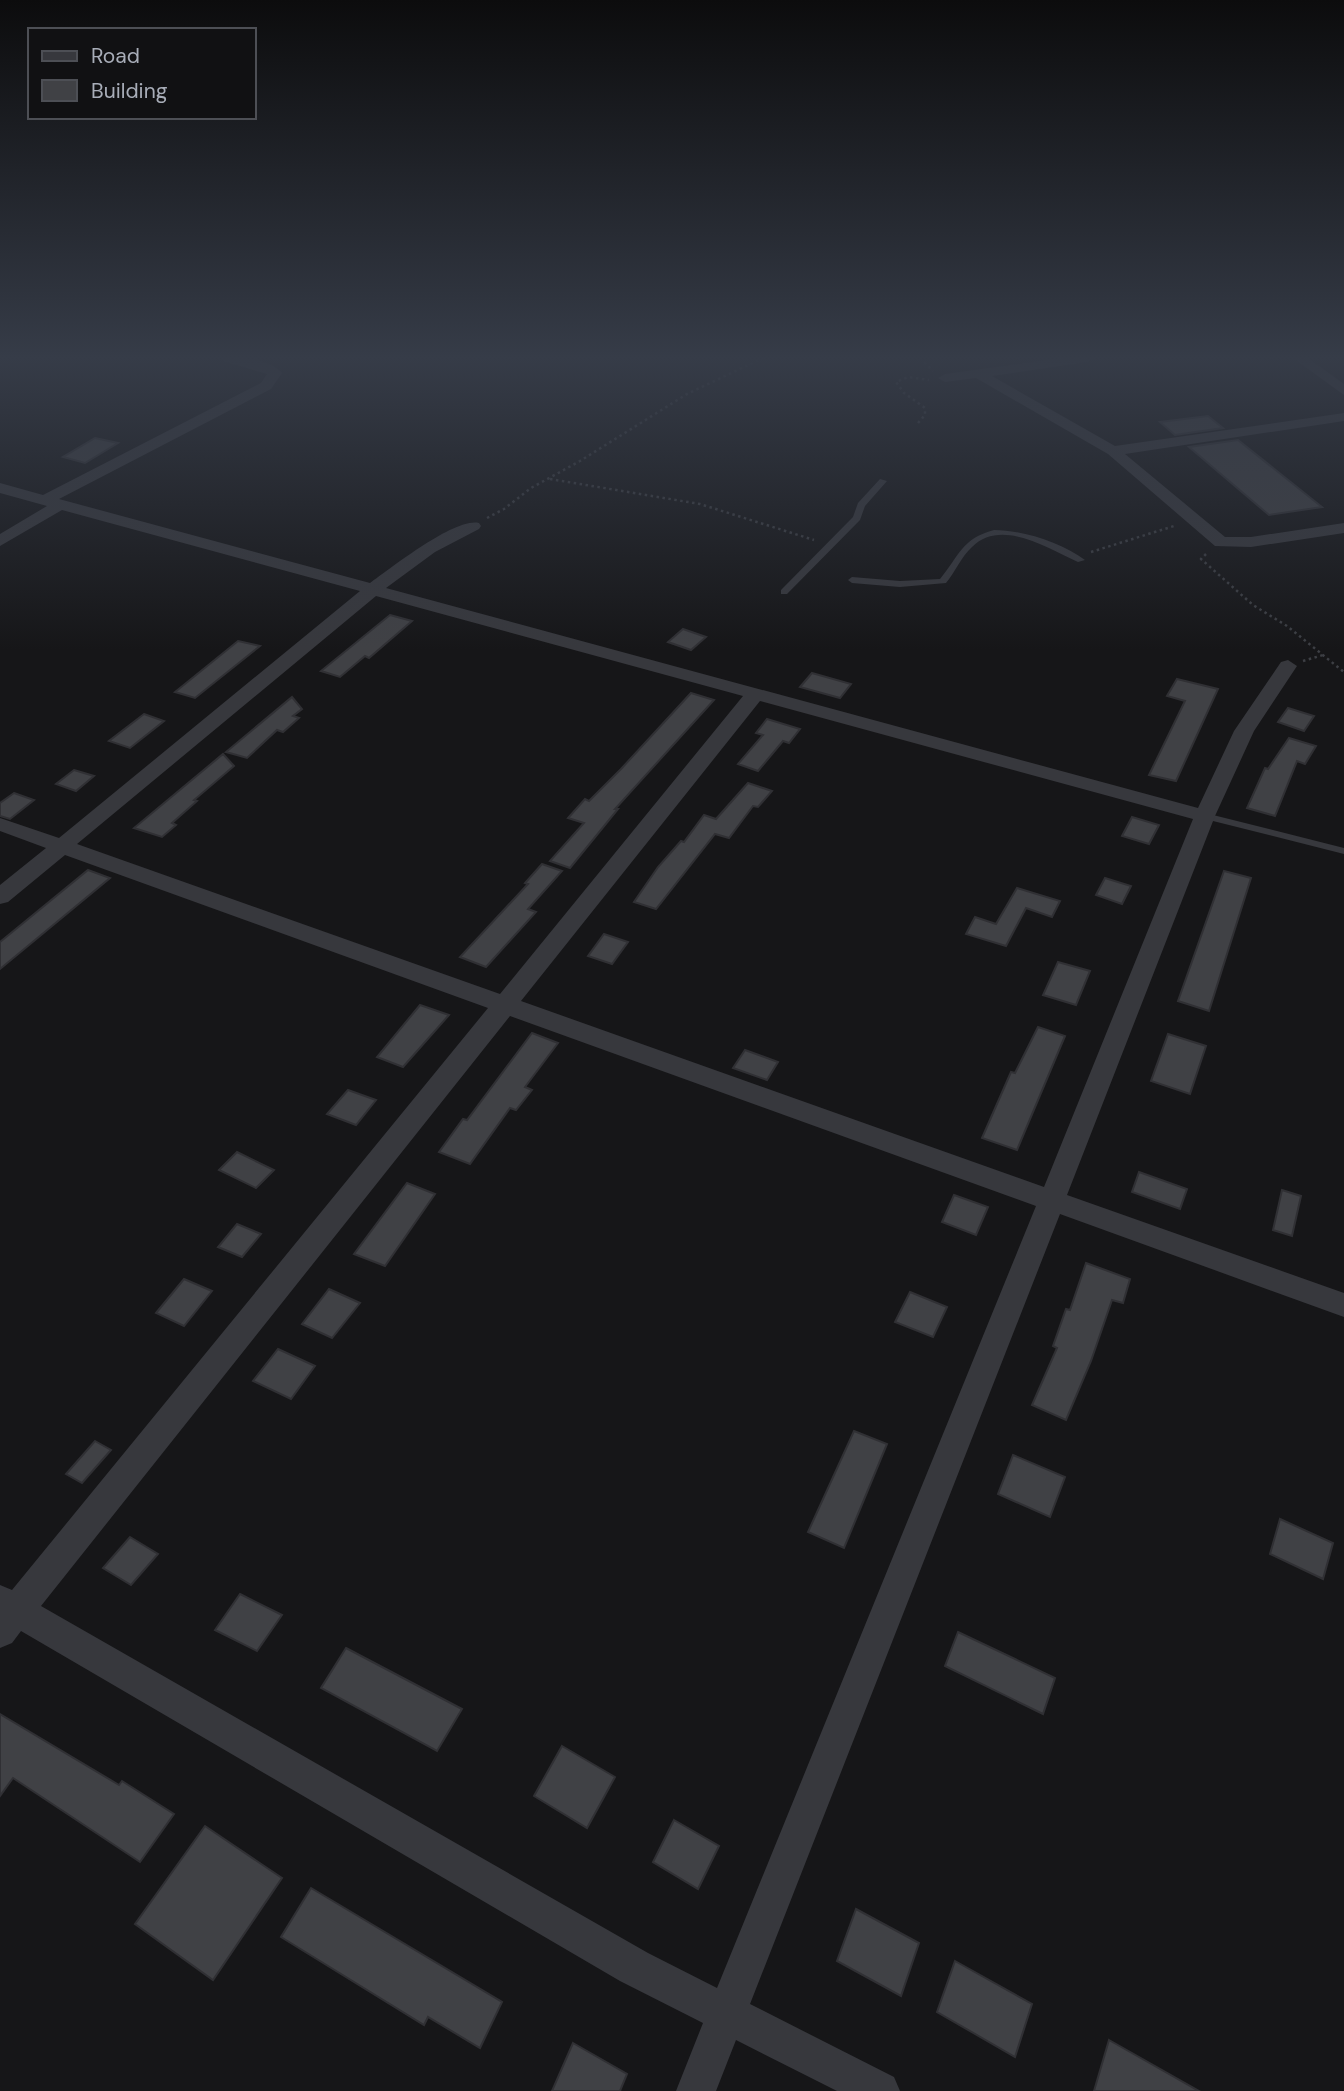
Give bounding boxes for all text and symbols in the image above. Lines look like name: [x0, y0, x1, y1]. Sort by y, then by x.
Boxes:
legend: [28, 28, 256, 119]
text: Road: [91, 42, 140, 70]
text: Building: [91, 77, 168, 105]

